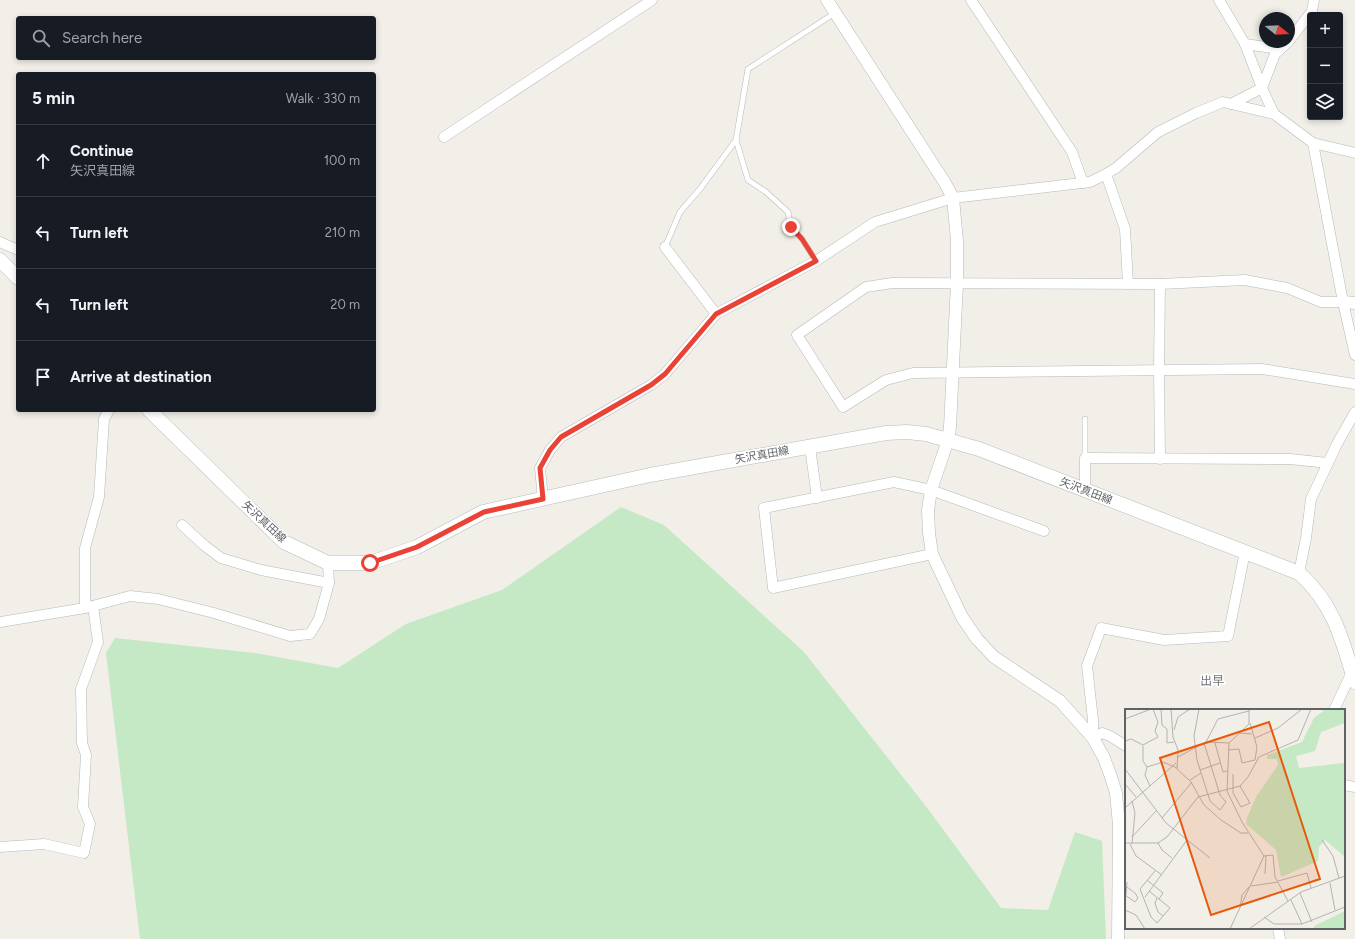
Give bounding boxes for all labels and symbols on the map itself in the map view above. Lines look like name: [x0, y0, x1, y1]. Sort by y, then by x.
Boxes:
north arrow: [1259, 12, 1295, 48]
route end: [782, 218, 800, 236]
street label: 矢沢真田線: [734, 444, 790, 466]
street label: 矢沢真田線: [1058, 475, 1114, 507]
street label: 矢沢真田線: [239, 498, 289, 546]
route start: [361, 554, 379, 572]
district label: 出早: [1200, 674, 1224, 688]
inset map: [1125, 709, 1345, 929]

